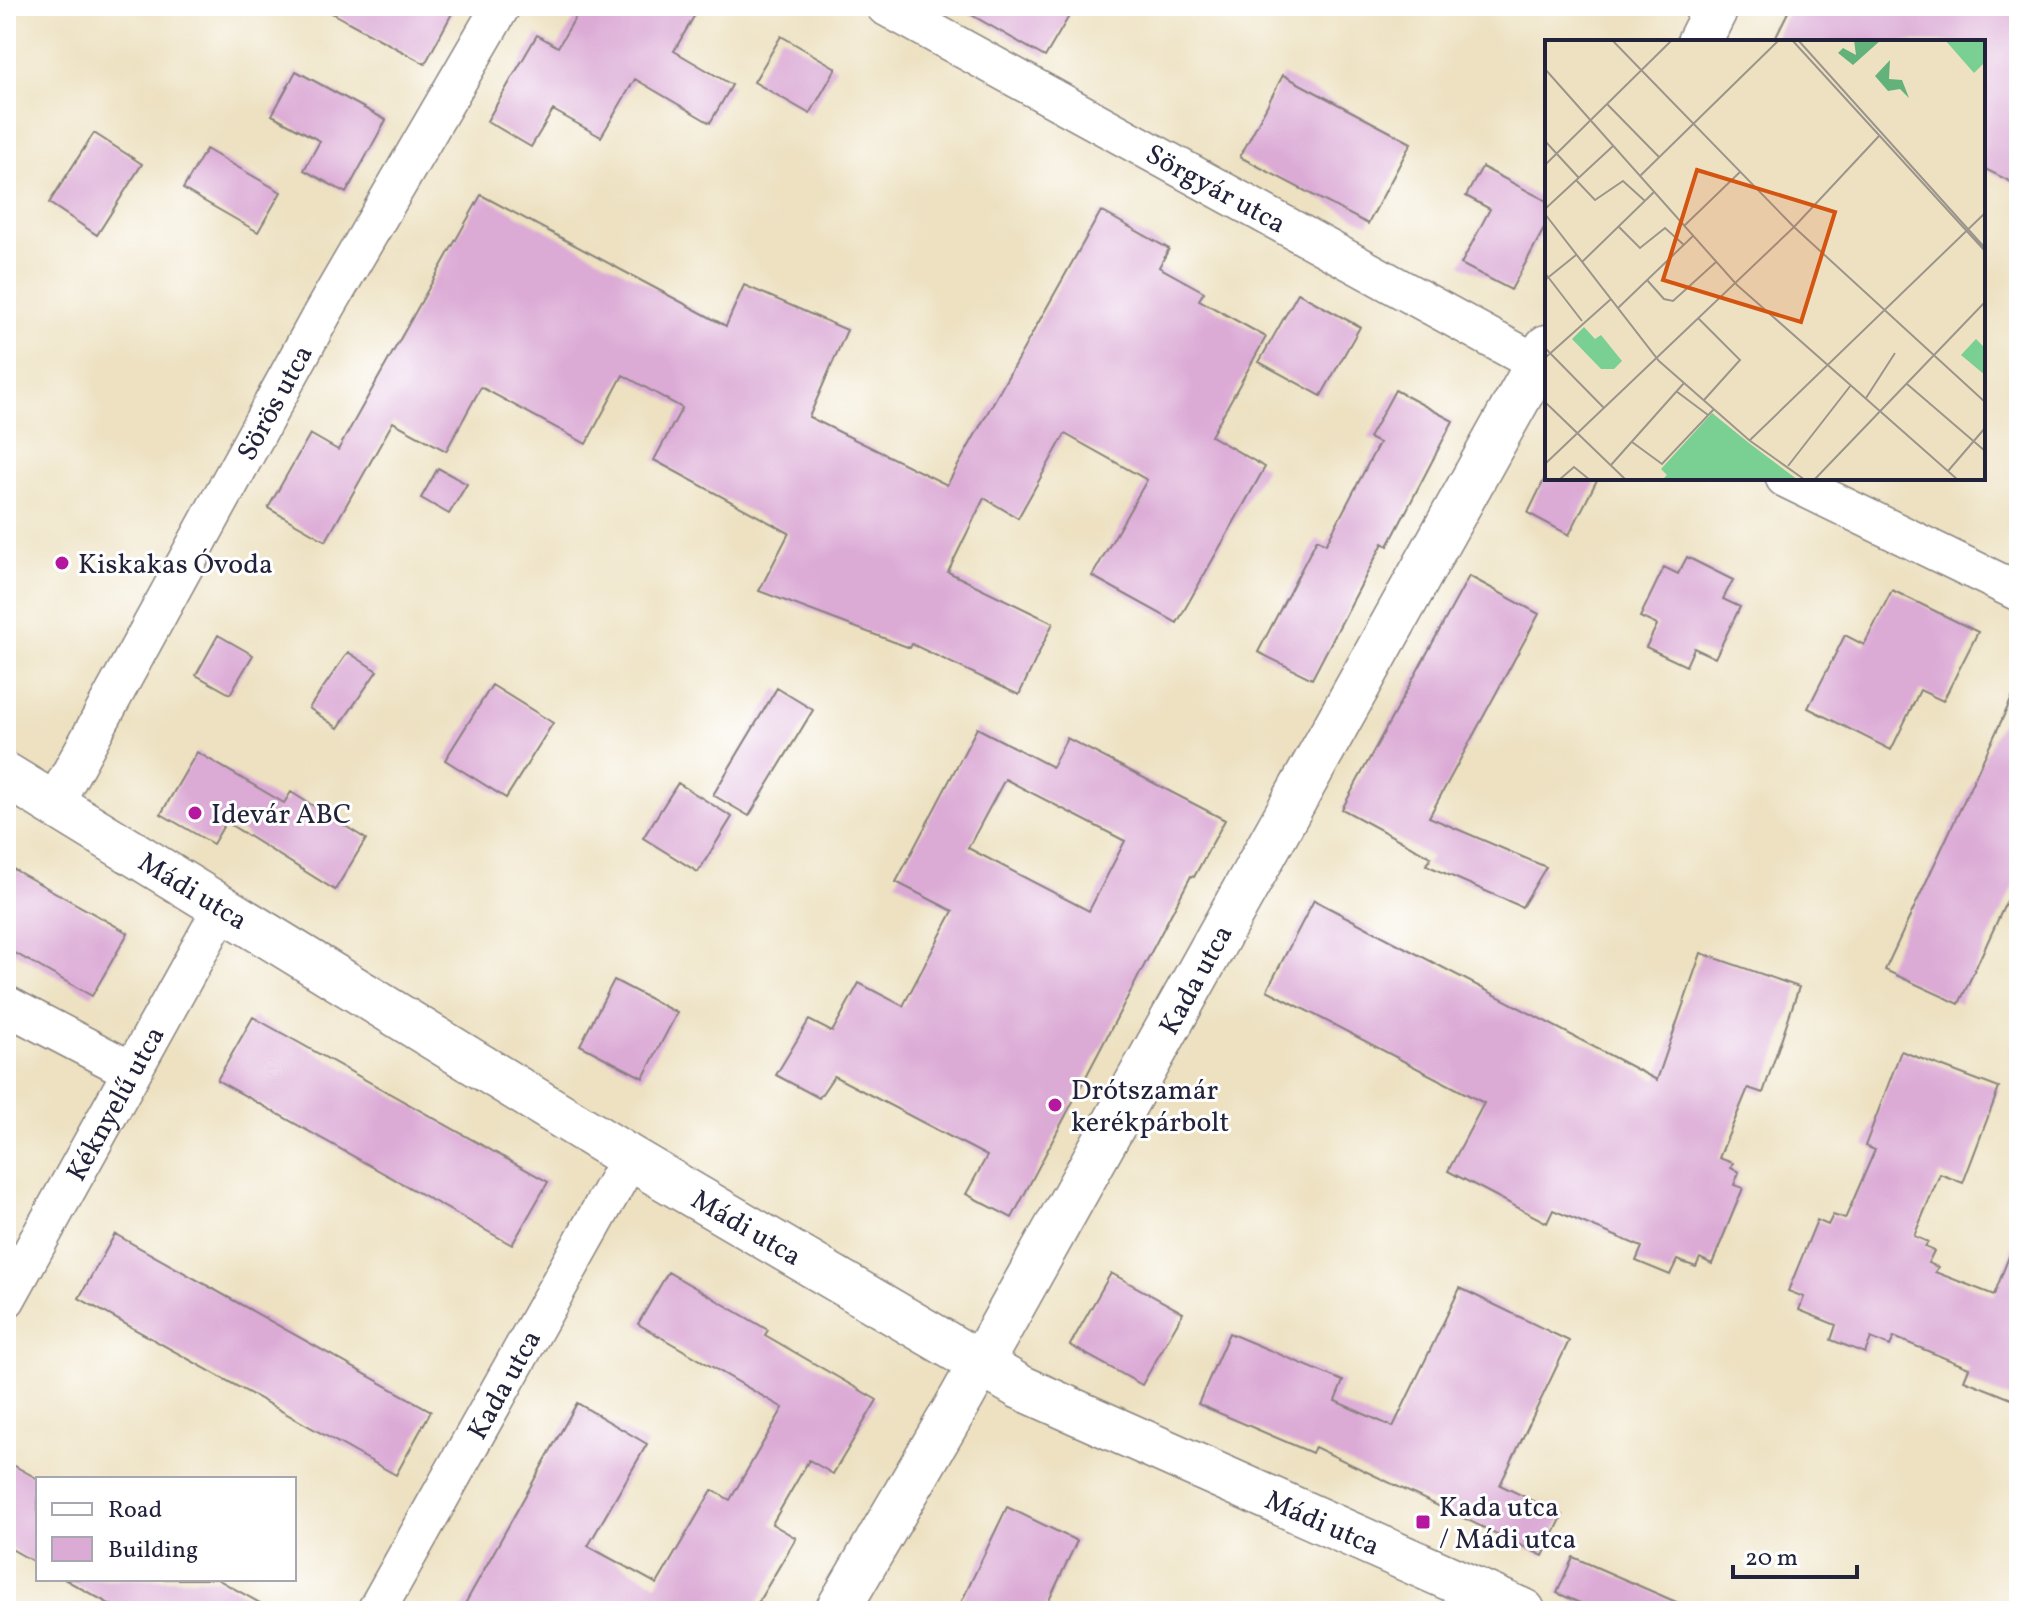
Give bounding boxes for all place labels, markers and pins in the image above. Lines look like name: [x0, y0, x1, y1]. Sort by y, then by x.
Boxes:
place label: Kiskakas Óvoda: [78, 546, 273, 585]
marker: Kiskakas Óvoda: [53, 554, 71, 572]
place label: Idevár ABC: [211, 796, 351, 835]
marker: Idevár ABC: [186, 804, 204, 822]
place label: Drótszamár kerékpárbolt: [1071, 1072, 1229, 1143]
marker: Drótszamár kerékpárbolt: [1046, 1096, 1064, 1114]
place label: Kada utca / Mádi utca: [1439, 1489, 1576, 1560]
marker: Kada utca / Mádi utca: [1414, 1513, 1432, 1531]

